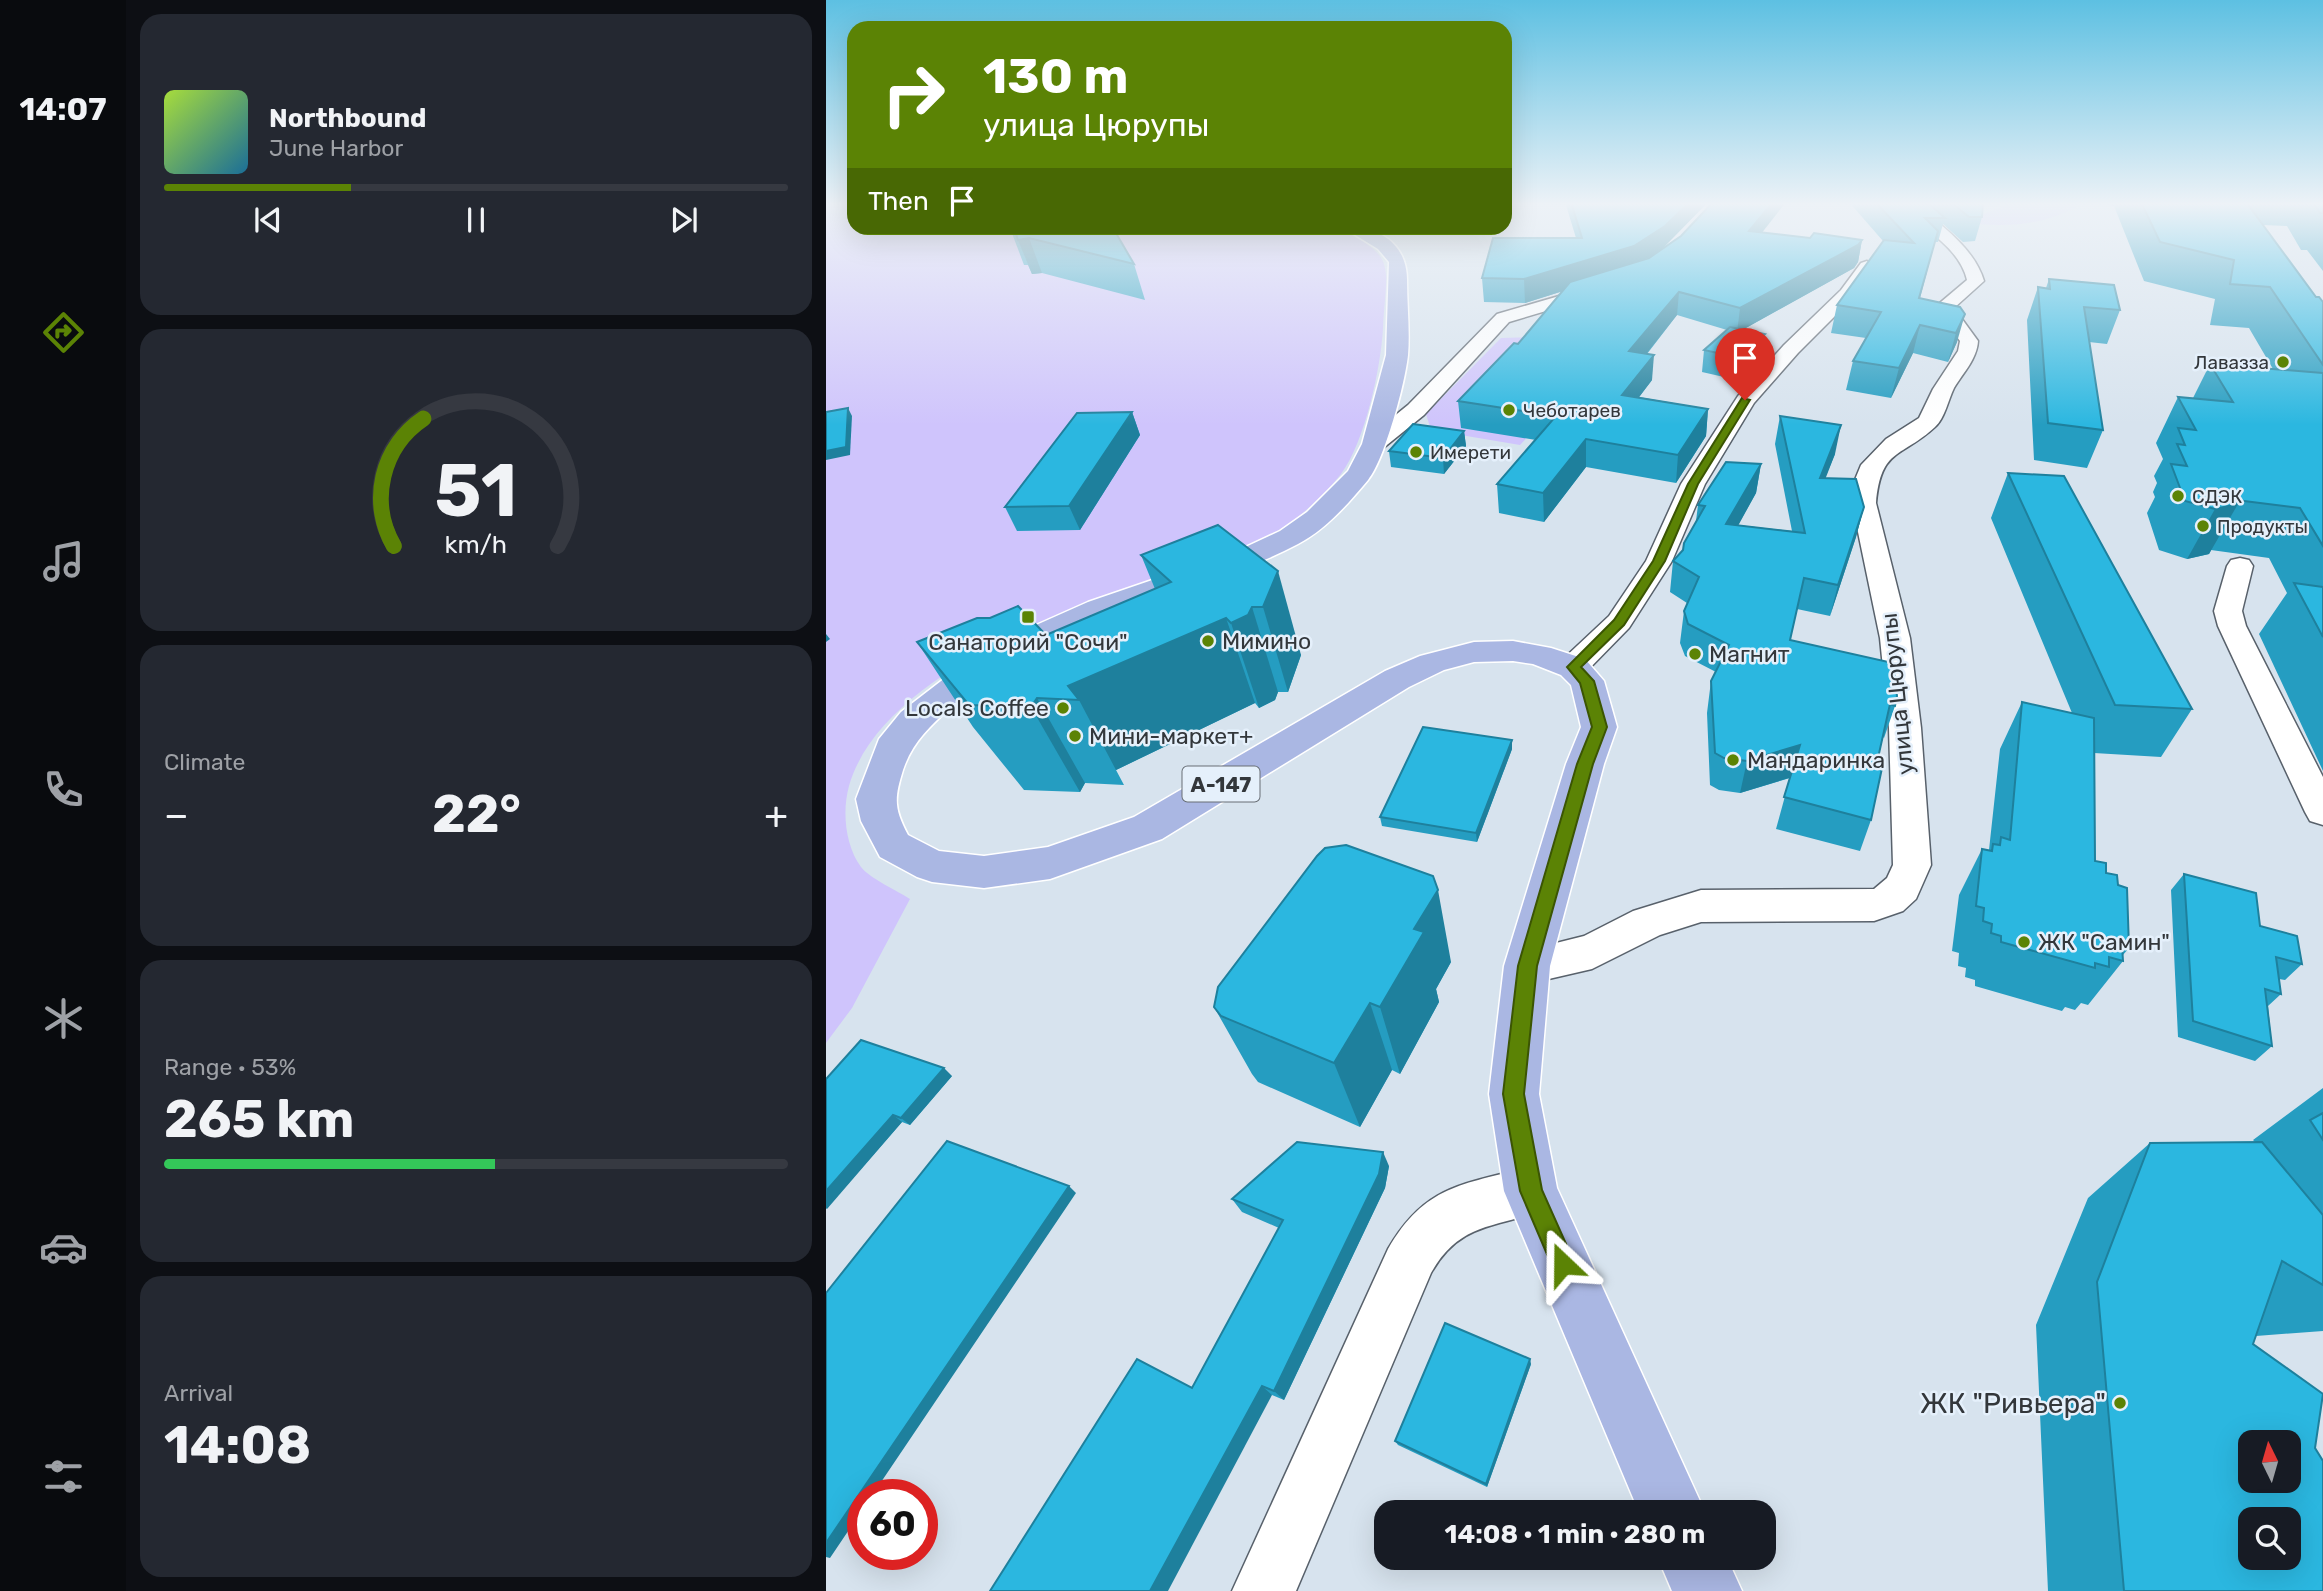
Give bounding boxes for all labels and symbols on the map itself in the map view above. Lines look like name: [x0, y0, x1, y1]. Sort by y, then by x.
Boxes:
pin: [1715, 328, 1775, 400]
place label: Лавазза: [2194, 351, 2269, 374]
marker: Лавазза: [2275, 354, 2291, 370]
place label: Чеботарев: [1523, 399, 1621, 422]
marker: Чеботарев: [1501, 402, 1517, 418]
place label: Имерети: [1430, 441, 1511, 464]
marker: Имерети: [1408, 444, 1424, 460]
place label: СДЭК: [2192, 485, 2242, 508]
marker: СДЭК: [2170, 488, 2186, 504]
place label: Продукты: [2217, 515, 2308, 538]
marker: Продукты: [2195, 518, 2211, 534]
marker: Санаторий "Сочи": [1020, 609, 1036, 625]
street label: улица Цюрупы: [1875, 612, 1919, 776]
place label: Мимино: [1222, 627, 1311, 655]
place label: Санаторий "Сочи": [928, 628, 1128, 656]
marker: Мимино: [1200, 633, 1216, 649]
place label: Магнит: [1709, 640, 1790, 668]
marker: Магнит: [1687, 646, 1703, 662]
place label: Locals Coffee: [905, 694, 1049, 722]
marker: Locals Coffee: [1055, 700, 1071, 716]
place label: Мини-маркет+: [1089, 722, 1253, 750]
marker: Мини-маркет+: [1067, 728, 1083, 744]
place label: Мандаринка: [1747, 746, 1885, 774]
marker: Мандаринка: [1725, 752, 1741, 768]
road number: А-147: [1182, 766, 1260, 802]
place label: ЖК "Самин": [2038, 928, 2170, 956]
marker: ЖК "Самин": [2016, 934, 2032, 950]
position arrow: [1526, 1227, 1600, 1301]
place label: ЖК "Ривьера": [1920, 1387, 2106, 1420]
marker: ЖК "Ривьера": [2112, 1395, 2128, 1411]
north arrow: [2238, 1430, 2301, 1493]
speed limit sign: 60: [847, 1479, 938, 1570]

